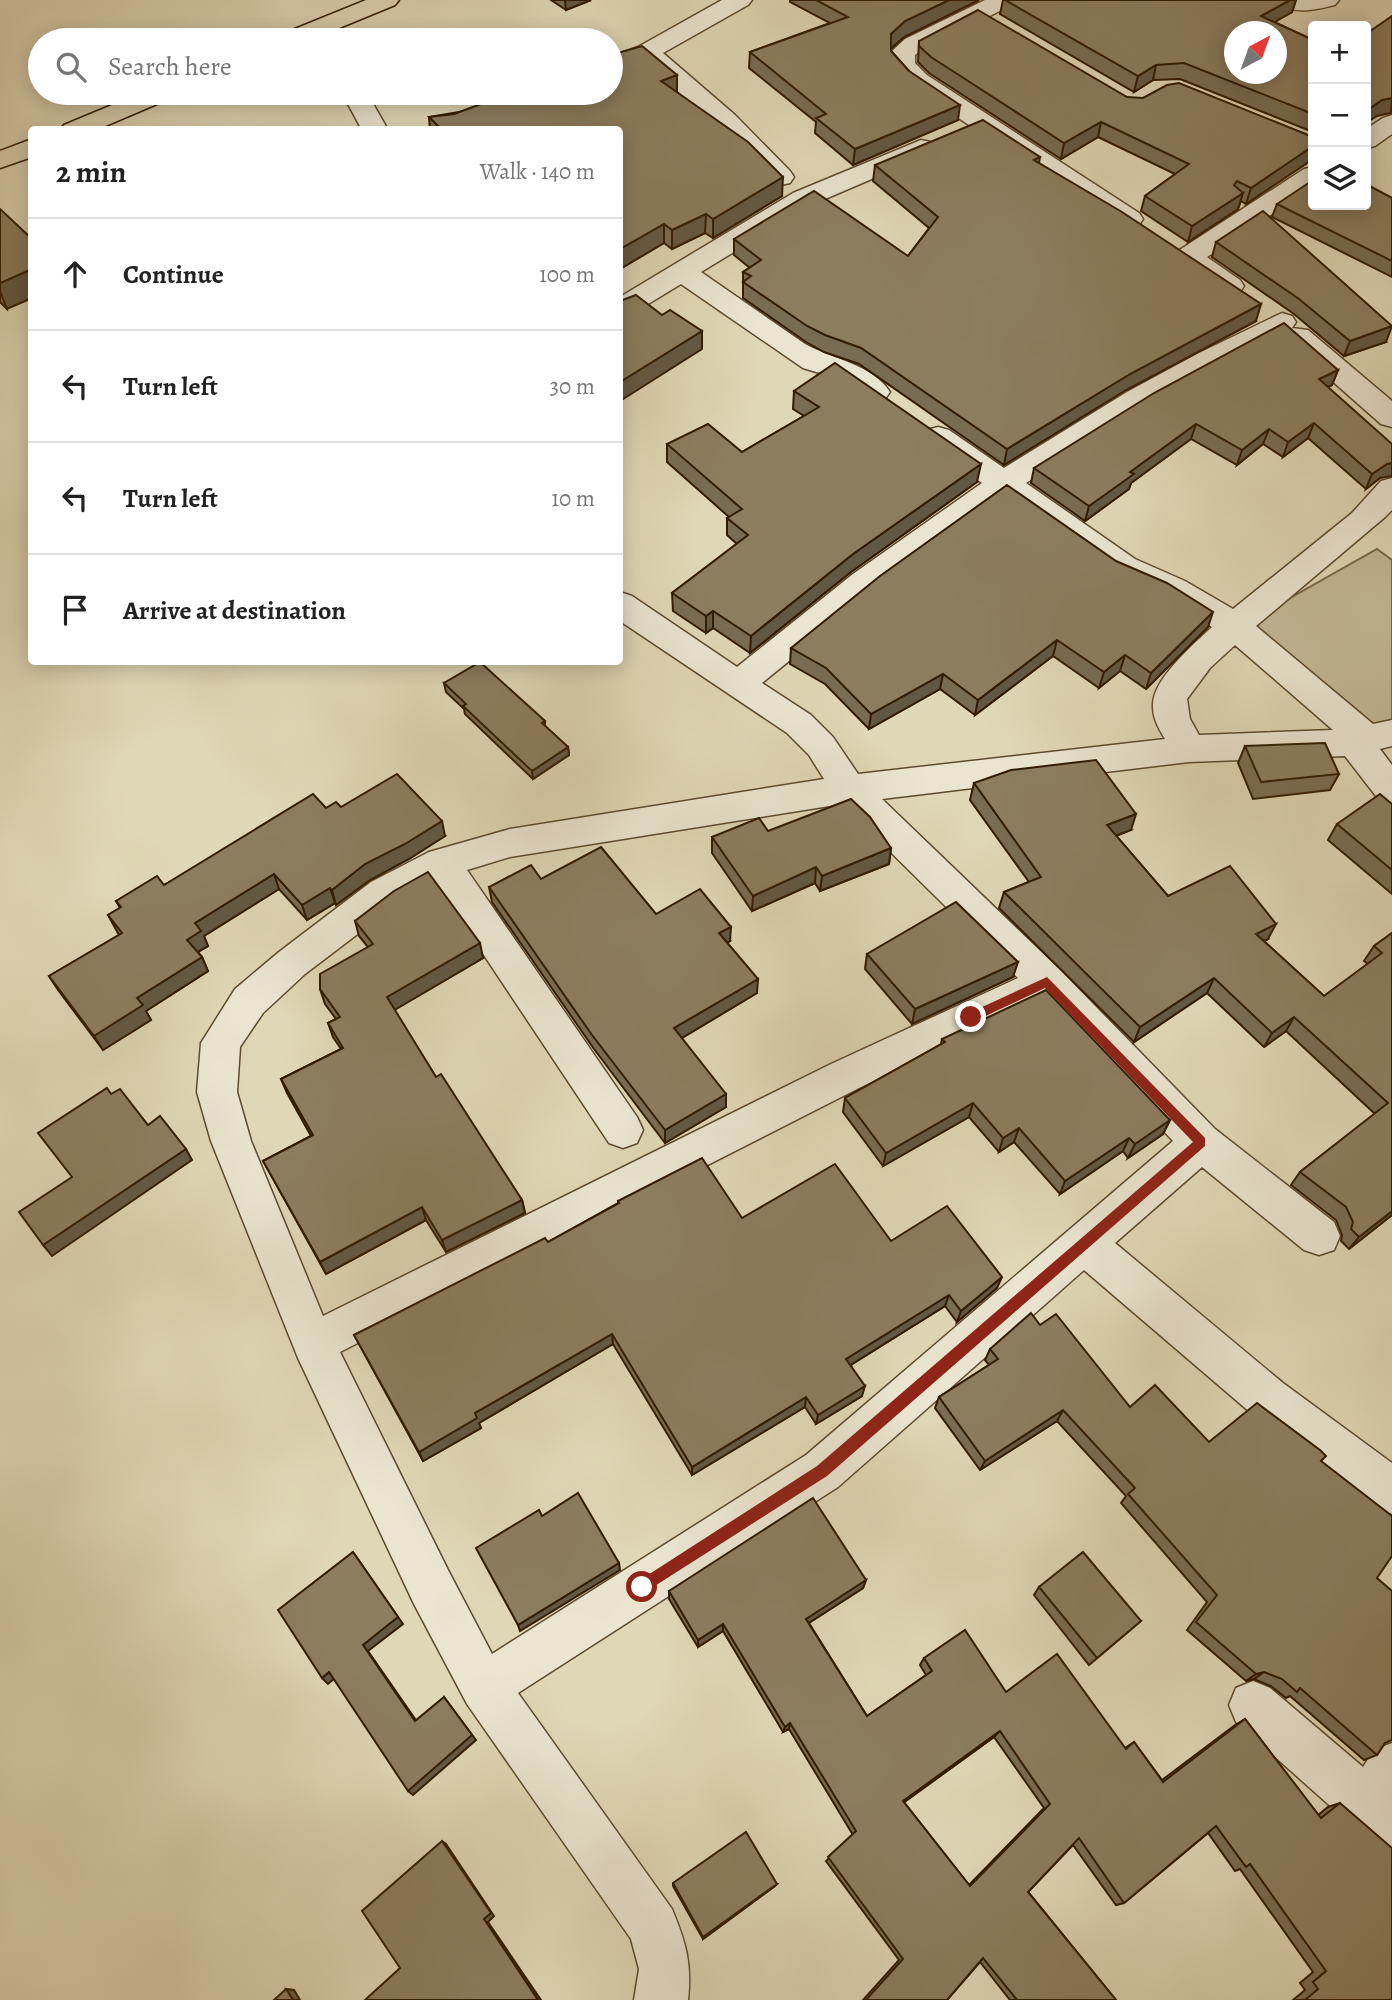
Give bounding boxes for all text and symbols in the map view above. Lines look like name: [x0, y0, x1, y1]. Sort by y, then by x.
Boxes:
north arrow: [1224, 21, 1287, 84]
map controls: [1308, 21, 1371, 210]
button: +: [1308, 21, 1371, 84]
search box: [28, 28, 623, 105]
icon: search: [52, 48, 90, 86]
text: Search here: [108, 49, 232, 84]
button: −: [1308, 84, 1371, 147]
button: layers: [1308, 147, 1371, 210]
text: 2 min: [56, 152, 126, 192]
text: Walk · 140 m: [480, 156, 595, 187]
icon: ahead: [56, 255, 94, 293]
text: Continue: [123, 257, 224, 292]
text: 100 m: [539, 259, 595, 290]
icon: left: [56, 367, 94, 405]
text: Turn left: [123, 369, 218, 404]
text: 30 m: [549, 371, 595, 402]
icon: left: [56, 479, 94, 517]
text: Turn left: [123, 481, 218, 516]
text: 10 m: [551, 483, 595, 514]
icon: arrive: [56, 591, 94, 629]
text: Arrive at destination: [123, 593, 346, 628]
route end: [955, 1001, 986, 1032]
route start: [626, 1571, 657, 1602]

